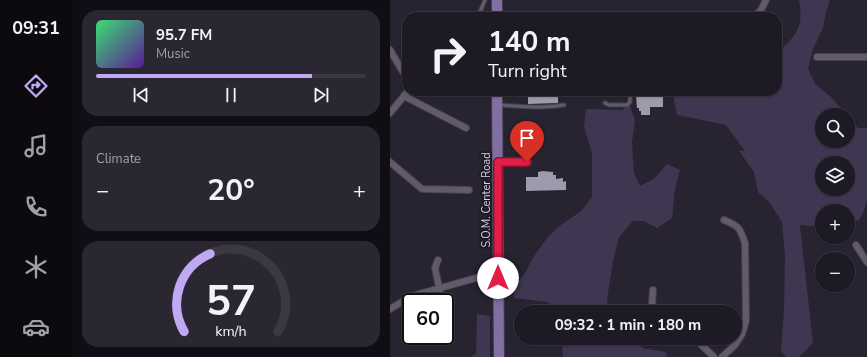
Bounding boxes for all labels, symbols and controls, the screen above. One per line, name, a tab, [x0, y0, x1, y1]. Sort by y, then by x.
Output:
text: 09:31	[12, 16, 60, 40]
text: 140 m	[488, 23, 571, 61]
text: 95.7 FM	[156, 25, 212, 45]
icon: right	[422, 28, 474, 80]
text: Music	[156, 45, 190, 63]
text: Turn right	[488, 59, 567, 83]
icon: directions	[22, 72, 50, 100]
icon: previous	[130, 84, 152, 106]
icon: pause	[220, 84, 242, 106]
icon: next	[310, 84, 332, 106]
map controls	[815, 108, 855, 292]
button: search	[815, 108, 855, 148]
pin	[510, 121, 544, 162]
icon: arrive	[516, 127, 538, 149]
icon: music	[22, 132, 50, 160]
text: Climate	[96, 150, 141, 168]
street label: S.O.M. Center Road	[479, 152, 494, 248]
button: layers	[815, 156, 855, 196]
text: 20°	[207, 170, 255, 211]
text: −	[96, 176, 109, 206]
text: +	[353, 176, 366, 206]
icon: phone	[22, 193, 50, 221]
button: +	[815, 204, 855, 244]
button: −	[815, 252, 855, 292]
icon: climate	[22, 253, 50, 281]
position arrow	[477, 257, 519, 299]
text: 57	[206, 273, 256, 330]
speed limit sign: 60	[402, 293, 454, 345]
icon: car	[22, 313, 50, 341]
text: 09:32 · 1 min · 180 m	[555, 315, 701, 335]
text: km/h	[215, 322, 247, 341]

